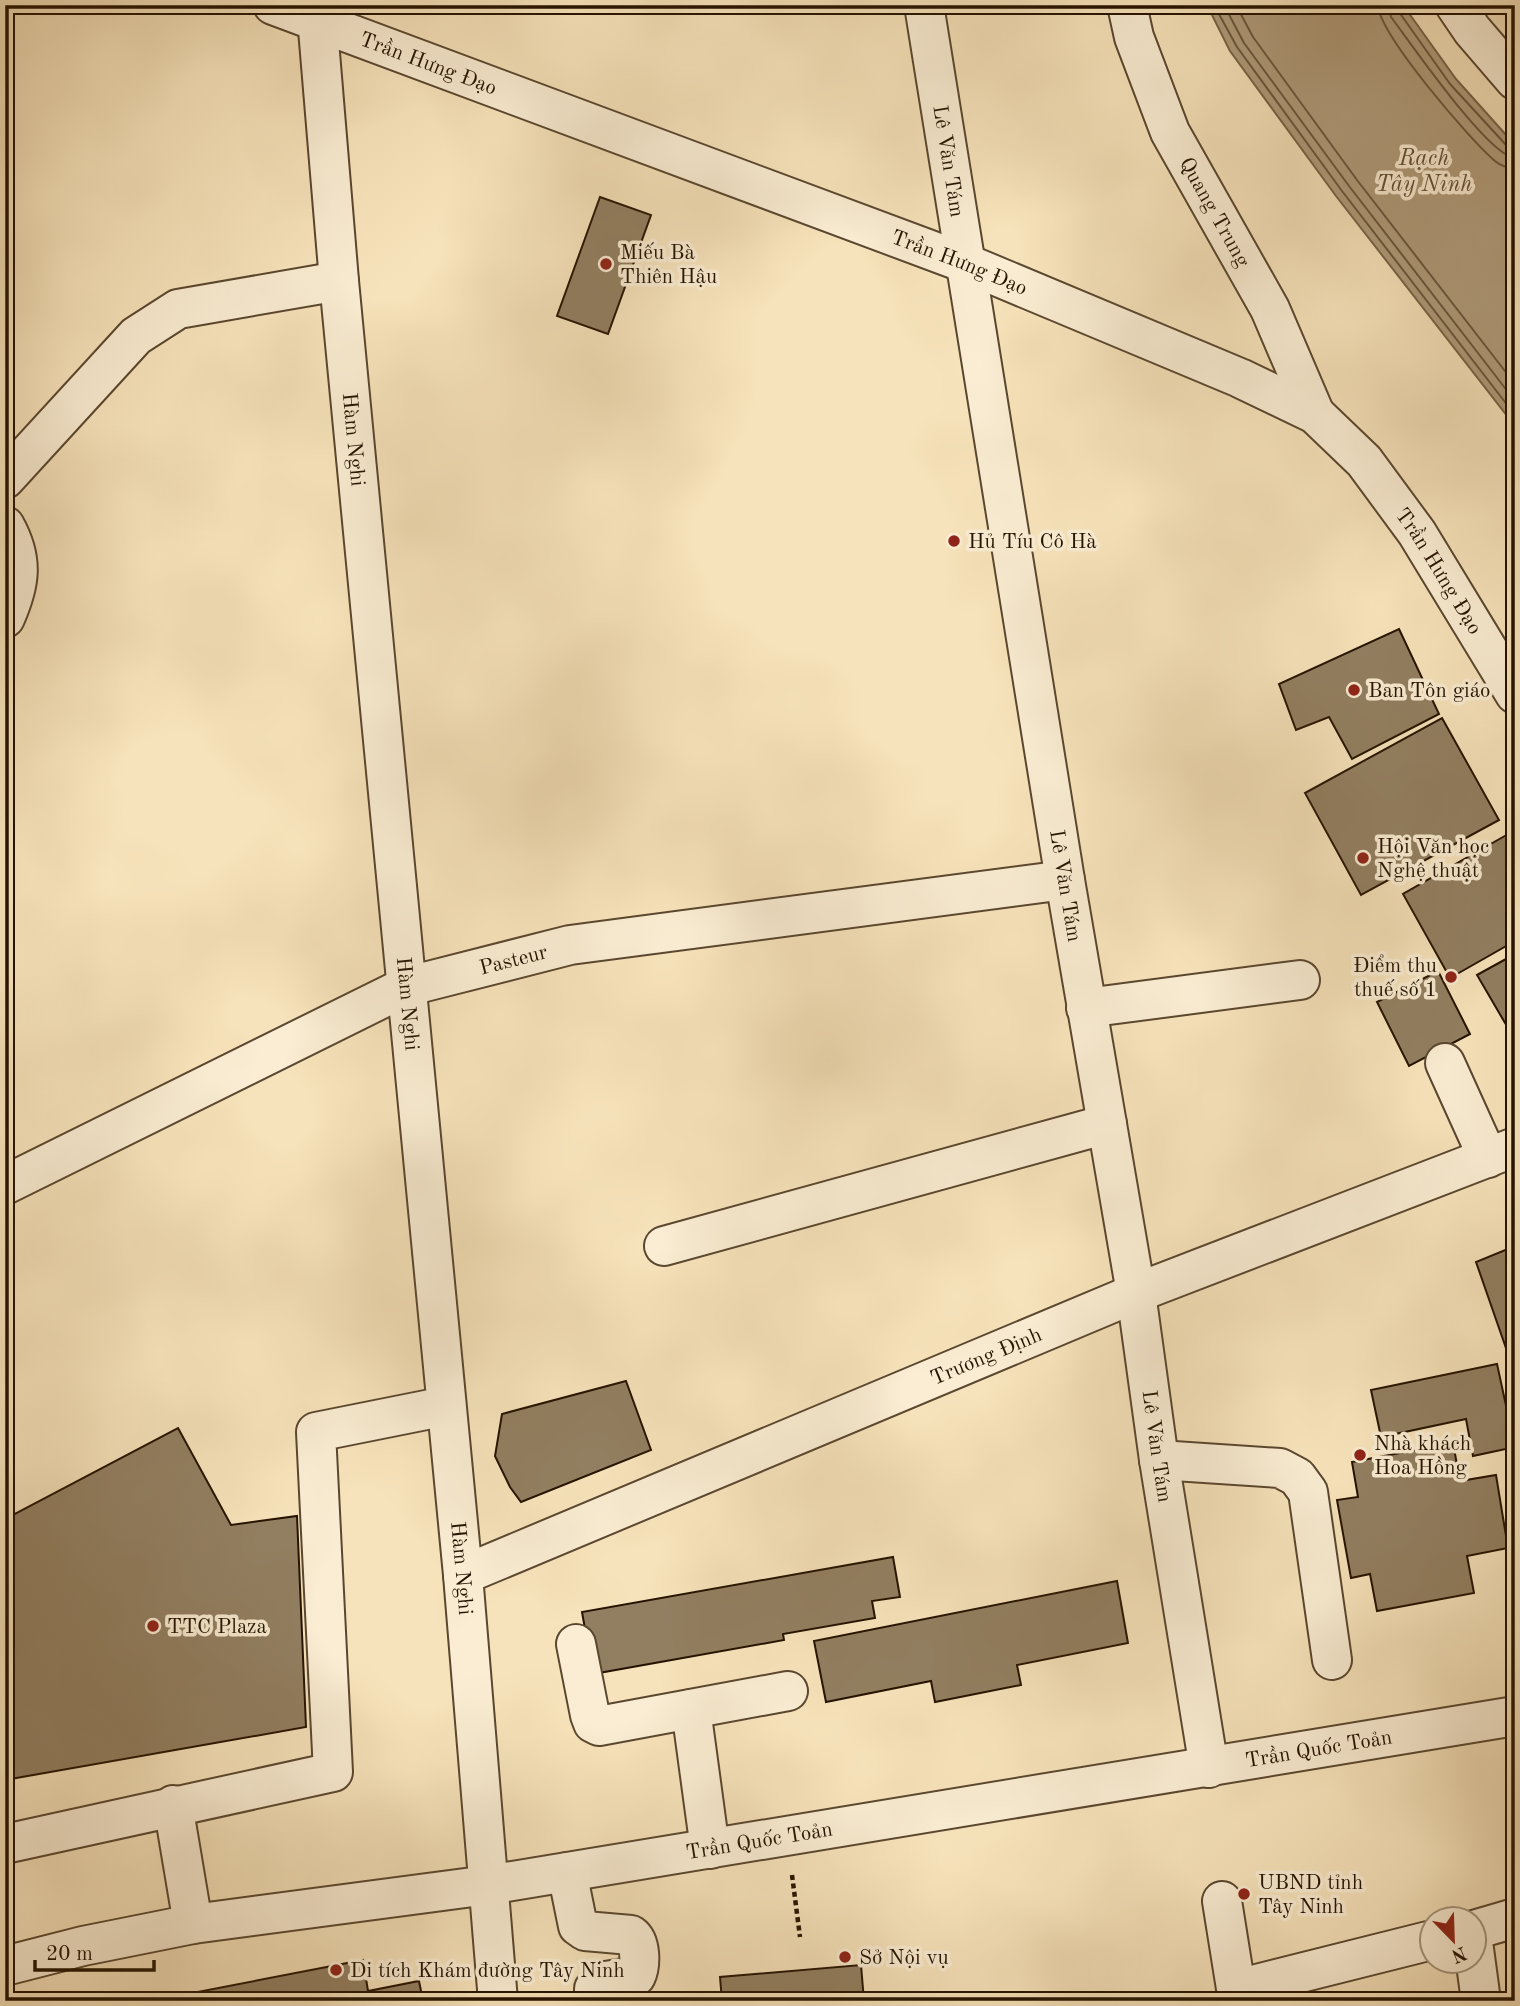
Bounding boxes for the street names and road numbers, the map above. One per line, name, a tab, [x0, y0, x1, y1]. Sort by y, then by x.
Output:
street label: Trần Hưng Đạo	[357, 29, 499, 99]
street label: Lê Văn Tám	[928, 104, 967, 219]
street label: Quang Trung	[1175, 154, 1253, 272]
street label: Trần Hưng Đạo	[888, 227, 1030, 300]
street label: Hàm Nghi	[338, 392, 368, 487]
street label: Trần Hưng Đạo	[1391, 505, 1485, 638]
street label: Lê Văn Tám	[1045, 828, 1084, 943]
street label: Pasteur	[477, 942, 550, 980]
street label: Hàm Nghi	[392, 956, 422, 1052]
street label: Trương Định	[928, 1325, 1045, 1390]
street label: Lê Văn Tám	[1137, 1389, 1175, 1504]
street label: Hàm Nghi	[446, 1520, 475, 1616]
street label: Trần Quốc Toản	[1244, 1727, 1394, 1772]
street label: Trần Quốc Toản	[684, 1819, 834, 1864]

